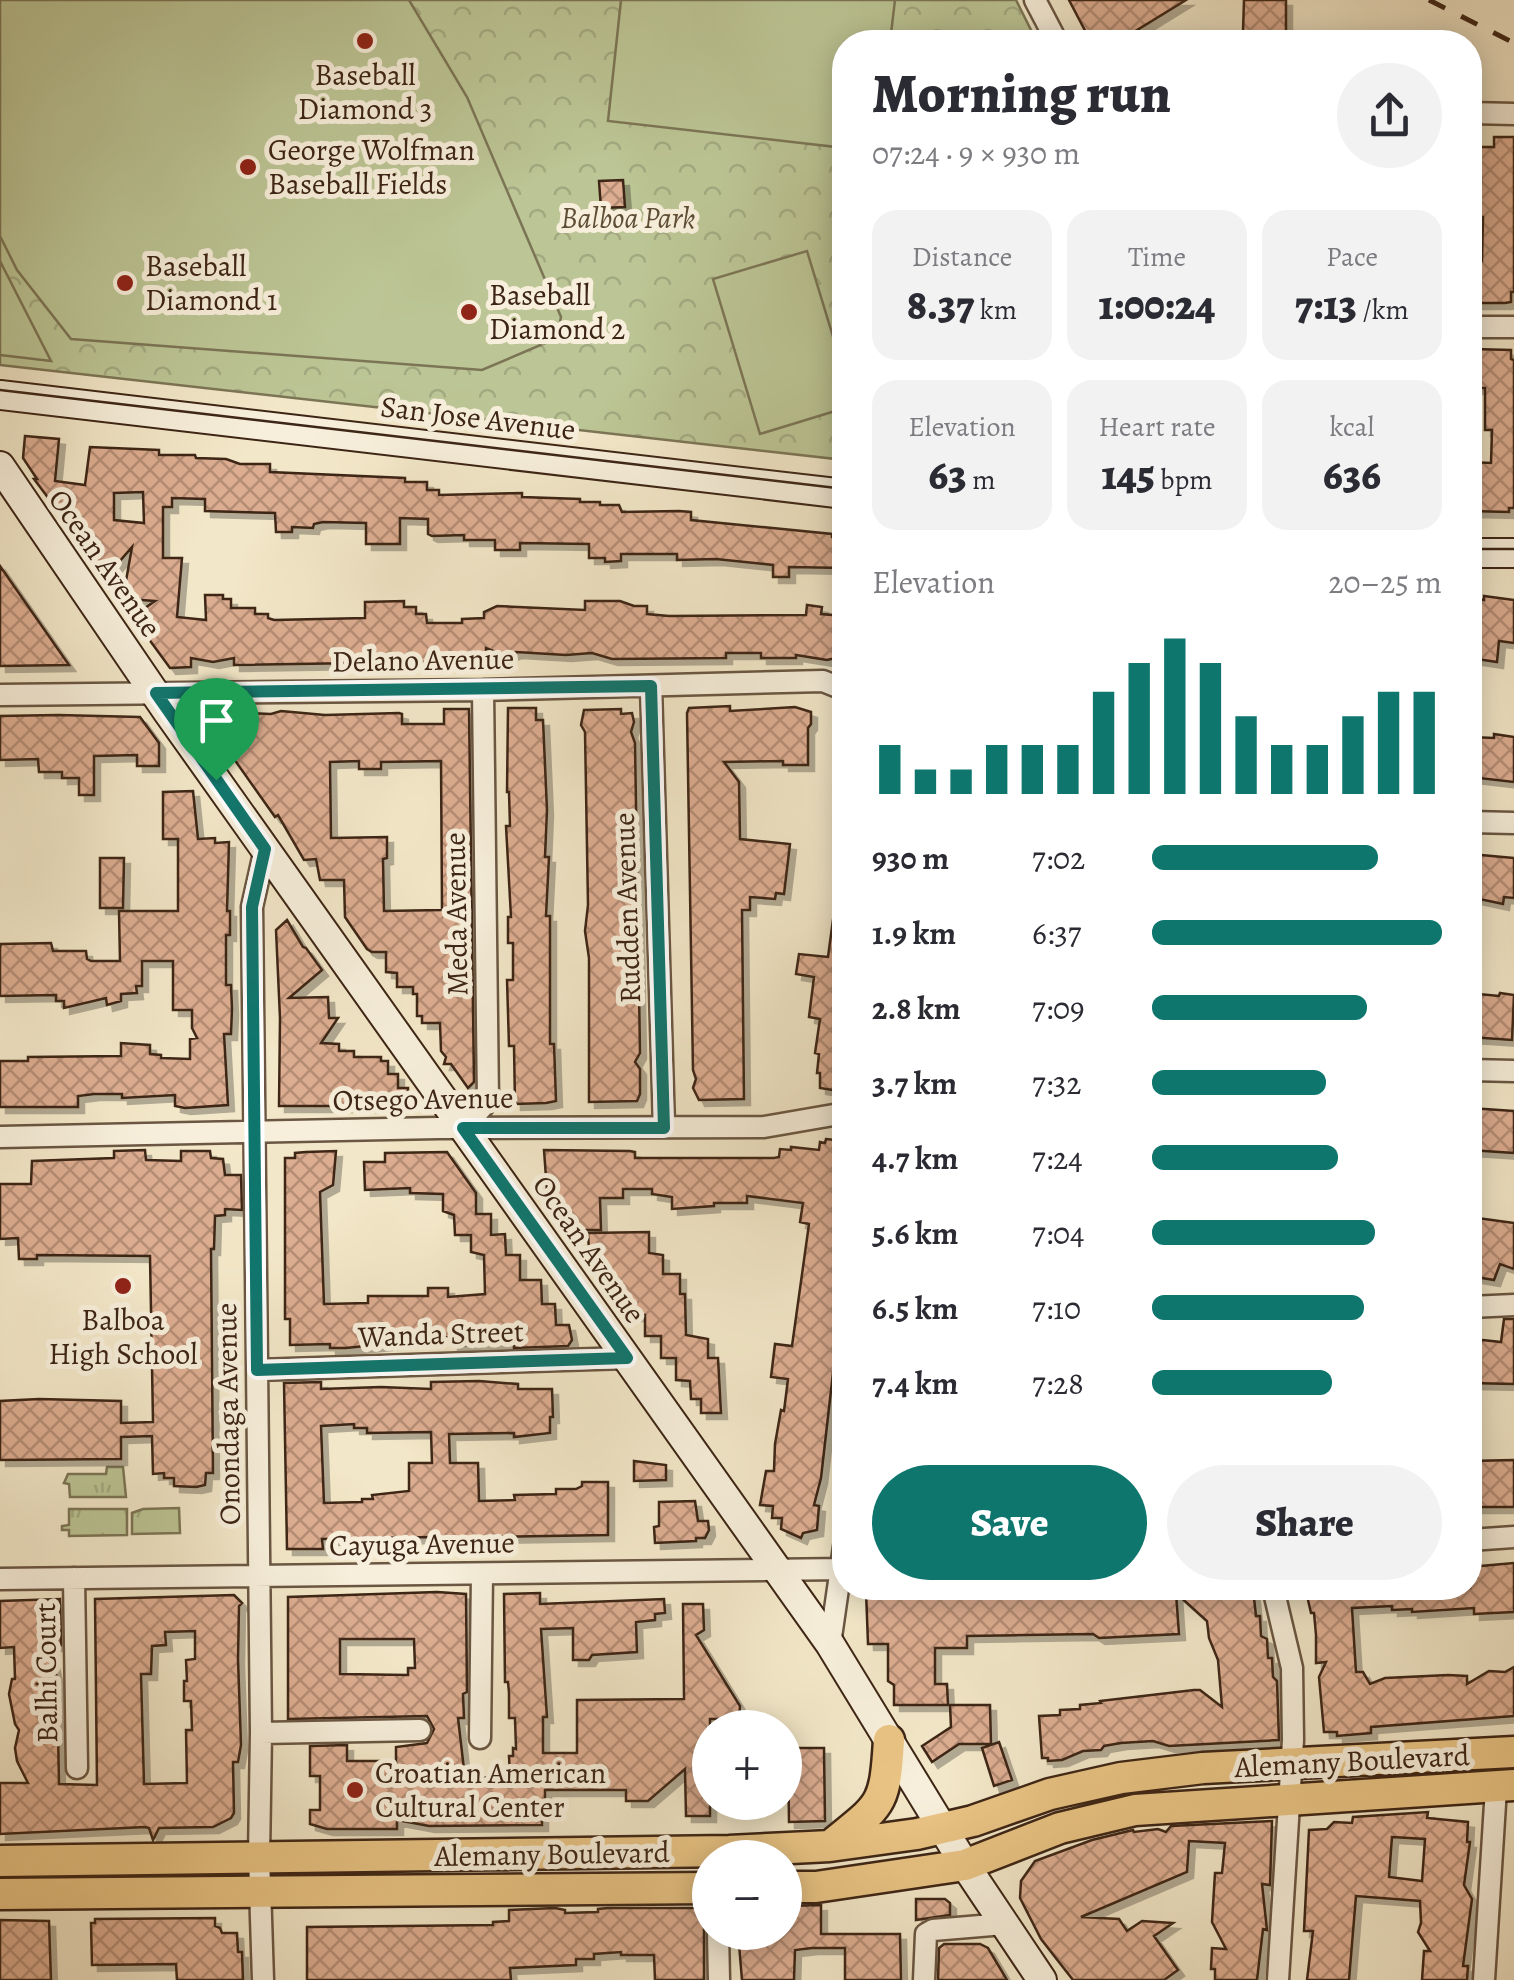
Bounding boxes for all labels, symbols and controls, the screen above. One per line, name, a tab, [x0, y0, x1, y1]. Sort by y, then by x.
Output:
marker: Baseball Diamond 3	[354, 30, 376, 52]
place label: Baseball Diamond 3	[298, 55, 432, 129]
text: Morning run	[872, 56, 1171, 131]
button: share	[1337, 63, 1442, 168]
place label: George Wolfman Baseball Fields	[268, 130, 475, 204]
text: 07:24 · 9 × 930 m	[872, 131, 1080, 175]
marker: George Wolfman Baseball Fields	[237, 156, 259, 178]
park label: Balboa Park	[561, 198, 695, 238]
text: Distance	[912, 238, 1012, 276]
text: Time	[1128, 238, 1186, 276]
text: Pace	[1326, 238, 1378, 276]
place label: Baseball Diamond 1	[145, 246, 277, 320]
marker: Baseball Diamond 1	[114, 272, 136, 294]
place label: Baseball Diamond 2	[489, 275, 625, 349]
text: 8.37	[907, 276, 974, 333]
text: 1:00:24	[1099, 276, 1215, 333]
text: 7:13	[1295, 276, 1357, 333]
text: km	[974, 291, 1017, 329]
text: /km	[1357, 291, 1409, 329]
marker: Baseball Diamond 2	[458, 301, 480, 323]
street label: San Jose Avenue	[378, 386, 578, 450]
text: Elevation	[908, 408, 1016, 446]
text: Heart rate	[1099, 408, 1215, 446]
text: kcal	[1330, 408, 1374, 446]
text: 63	[929, 446, 967, 503]
text: 145	[1101, 446, 1155, 503]
text: 636	[1323, 446, 1381, 503]
text: m	[967, 461, 995, 499]
text: bpm	[1155, 461, 1213, 499]
street label: Ocean Avenue	[39, 481, 171, 645]
text: Elevation	[872, 560, 995, 604]
text: 20–25 m	[1328, 560, 1442, 604]
street label: Delano Avenue	[331, 638, 515, 682]
pin	[174, 678, 259, 781]
icon: arrive	[189, 693, 244, 748]
street label: Rudden Avenue	[604, 812, 650, 1004]
street label: Meda Avenue	[435, 832, 477, 996]
text: 930 m	[872, 836, 949, 880]
text: 7:02	[1032, 836, 1085, 880]
text: 1.9 km	[872, 911, 956, 955]
text: 6:37	[1032, 911, 1081, 955]
text: 2.8 km	[872, 986, 961, 1030]
text: 7:09	[1032, 986, 1085, 1030]
text: 3.7 km	[872, 1061, 957, 1105]
text: 7:32	[1032, 1061, 1082, 1105]
street label: Otsego Avenue	[332, 1077, 514, 1121]
text: 4.7 km	[872, 1136, 958, 1180]
text: 7:24	[1032, 1136, 1083, 1180]
street label: Ocean Avenue	[523, 1167, 655, 1331]
text: 5.6 km	[872, 1211, 958, 1255]
text: 7:04	[1032, 1211, 1085, 1255]
marker: Balboa High School	[112, 1275, 134, 1297]
text: 6.5 km	[872, 1286, 958, 1330]
text: 7:10	[1032, 1286, 1081, 1330]
place label: Balboa High School	[48, 1300, 198, 1374]
street label: Onondaga Avenue	[206, 1302, 250, 1526]
street label: Wanda Street	[356, 1311, 525, 1357]
text: 7.4 km	[872, 1361, 958, 1405]
text: 7:28	[1032, 1361, 1084, 1405]
button: Save	[872, 1465, 1147, 1580]
button: Share	[1167, 1465, 1442, 1580]
street label: Cayuga Avenue	[329, 1522, 515, 1566]
street label: Balhi Court	[25, 1602, 67, 1744]
map controls	[692, 1710, 802, 1950]
button: +	[692, 1710, 802, 1820]
street label: Alemany Boulevard	[1232, 1735, 1472, 1787]
place label: Croatian American Cultural Center	[375, 1753, 606, 1827]
marker: Croatian American Cultural Center	[344, 1779, 366, 1801]
street label: Alemany Boulevard	[433, 1832, 671, 1876]
button: −	[692, 1840, 802, 1950]

